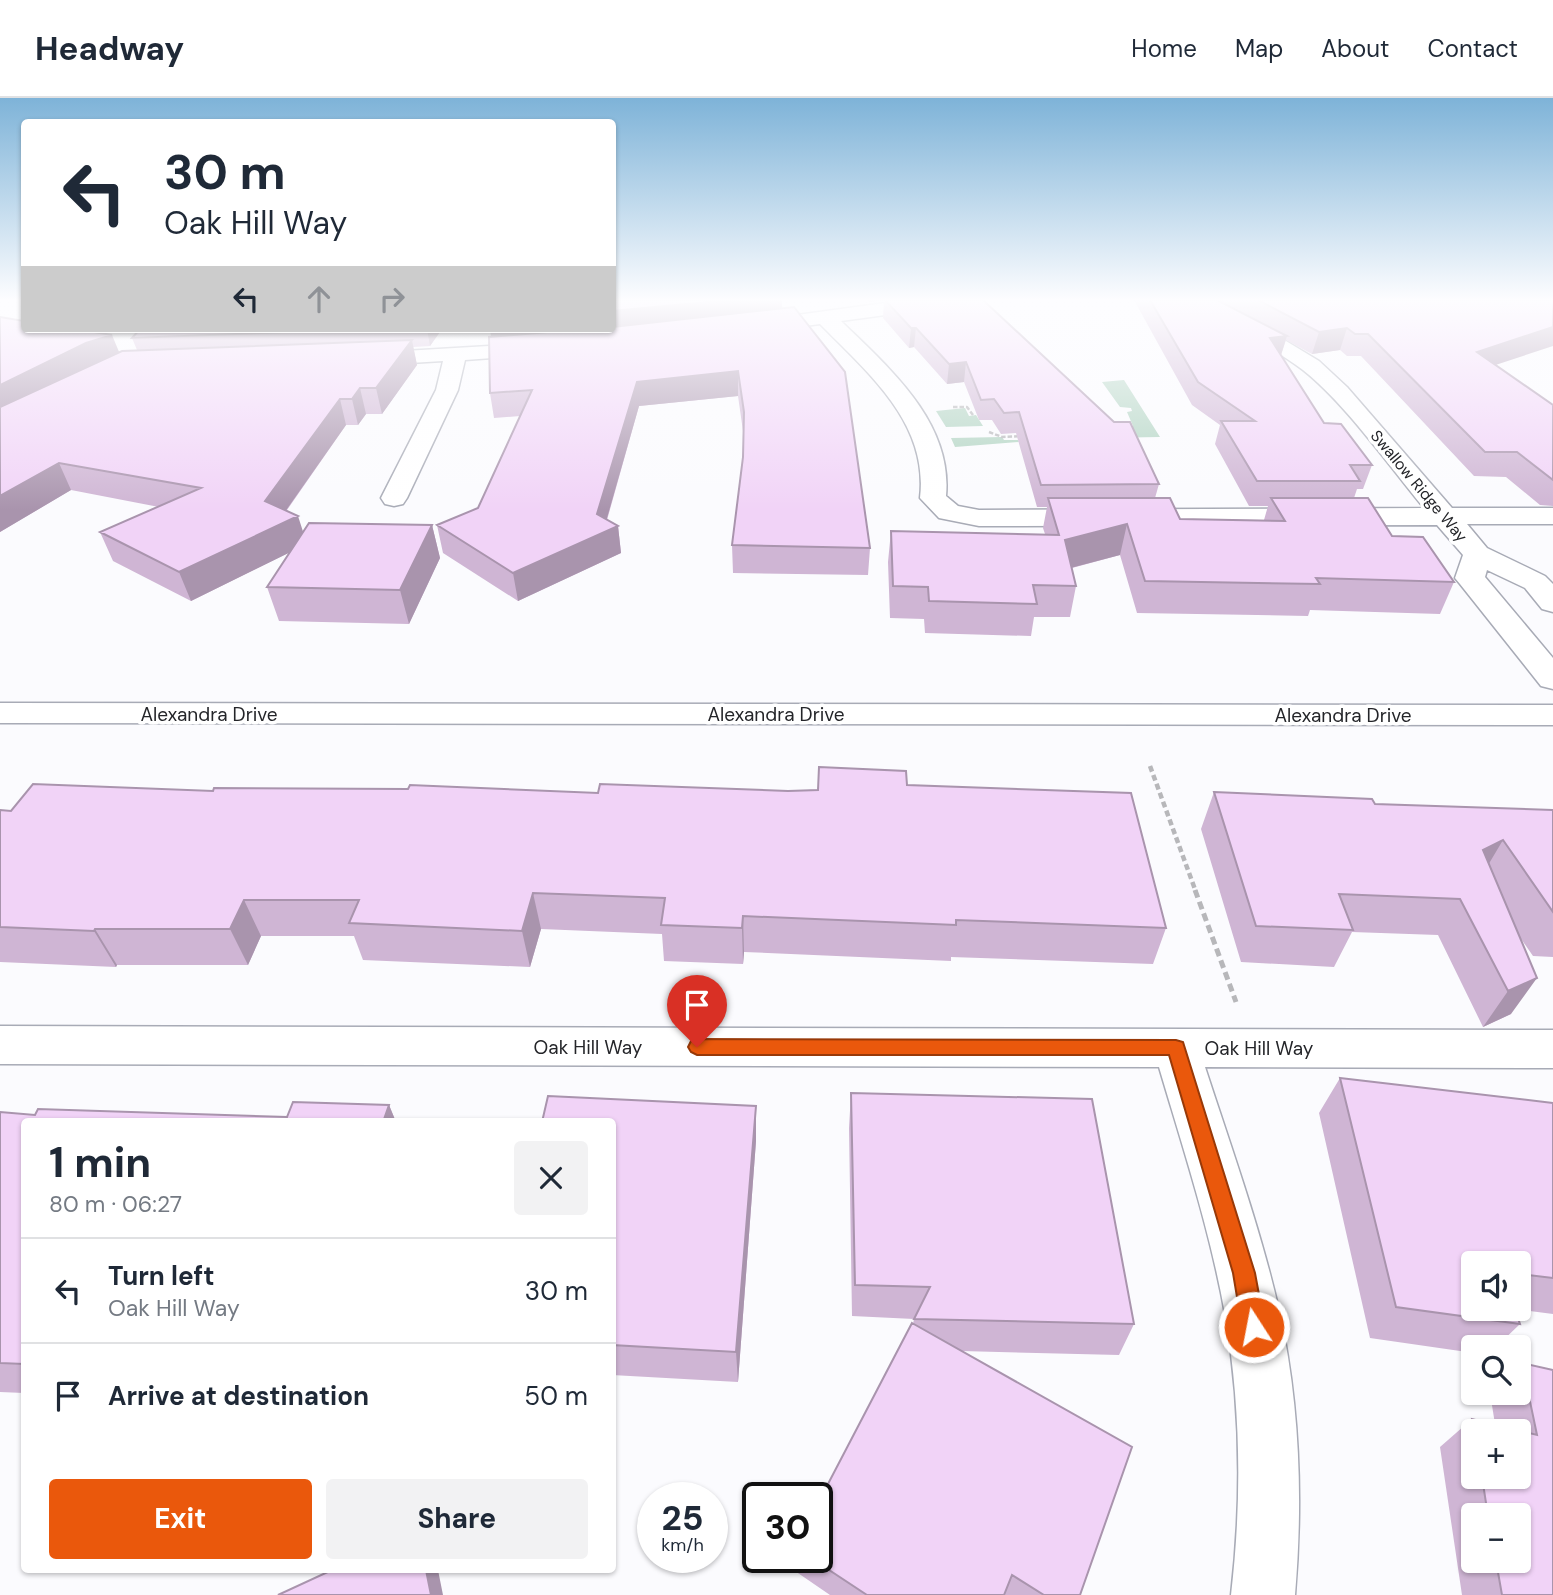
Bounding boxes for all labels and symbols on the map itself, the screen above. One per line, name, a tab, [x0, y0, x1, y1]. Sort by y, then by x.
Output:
street label: Swallow Ridge Way	[1366, 426, 1472, 546]
street label: Alexandra Drive	[140, 702, 278, 727]
street label: Alexandra Drive	[707, 702, 845, 727]
street label: Alexandra Drive	[1274, 703, 1412, 728]
pin	[667, 975, 727, 1047]
street label: Oak Hill Way	[534, 1035, 643, 1060]
street label: Oak Hill Way	[1205, 1036, 1314, 1061]
position arrow	[1217, 1290, 1291, 1364]
speed limit sign: 30	[742, 1482, 833, 1573]

